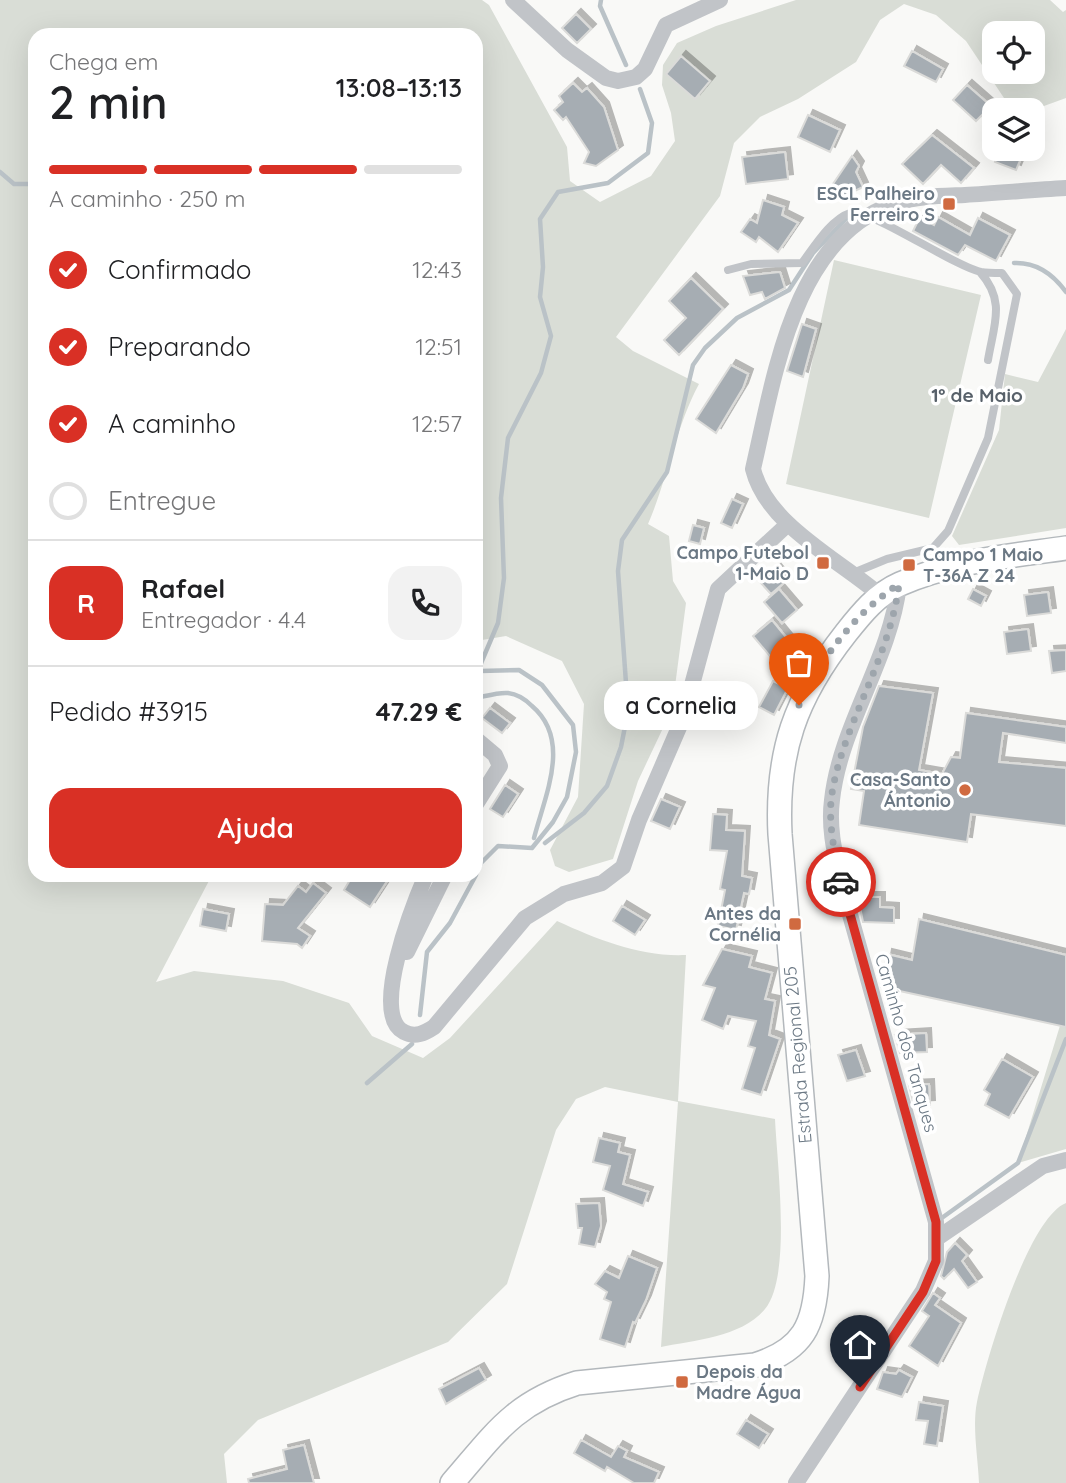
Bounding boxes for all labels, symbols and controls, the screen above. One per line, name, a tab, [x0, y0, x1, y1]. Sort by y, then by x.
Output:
map controls	[982, 21, 1045, 161]
button: locate	[982, 21, 1045, 84]
text: Chega em	[49, 47, 158, 76]
text: 13:08–13:13	[336, 71, 462, 104]
text: 2 min	[49, 73, 168, 131]
button: layers	[982, 98, 1045, 161]
place label: ESCL Palheiro Ferreiro S	[817, 182, 935, 226]
text: A caminho · 250 m	[49, 184, 245, 213]
marker: ESCL Palheiro Ferreiro S	[941, 196, 957, 212]
icon: check	[49, 251, 87, 289]
text: Confirmado	[108, 253, 252, 286]
text: 12:43	[412, 255, 462, 284]
icon: check	[49, 328, 87, 366]
text: Preparando	[108, 330, 251, 363]
text: 12:51	[415, 332, 462, 361]
district label: 1º de Maio	[931, 383, 1023, 407]
icon: check	[49, 405, 87, 443]
text: A caminho	[108, 407, 236, 440]
text: 12:57	[412, 409, 462, 438]
text: Entregue	[108, 484, 216, 517]
place label: Campo Futebol 1-Maio D	[677, 541, 809, 585]
place label: Campo 1 Maio T-36A Z 24	[923, 543, 1043, 587]
marker: Campo Futebol 1-Maio D	[815, 555, 831, 571]
marker: Campo 1 Maio T-36A Z 24	[901, 557, 917, 573]
button: phone	[388, 566, 462, 640]
text: Rafael	[141, 572, 225, 605]
text: R	[77, 587, 95, 620]
text: Entregador · 4.4	[141, 605, 306, 634]
pin	[769, 633, 829, 705]
icon: bag	[780, 644, 818, 682]
callout: a Cornelia	[603, 680, 757, 730]
text: a Cornelia	[625, 691, 737, 720]
text: Pedido #3915	[49, 695, 208, 728]
text: 47.29 €	[375, 695, 462, 728]
place label: Casa-Santo Ántonio	[850, 768, 951, 812]
marker: Casa-Santo Ántonio	[957, 782, 973, 798]
button: Ajuda	[49, 788, 462, 868]
courier	[806, 847, 876, 917]
icon: car	[822, 863, 860, 901]
place label: Antes da Cornélia	[705, 902, 781, 946]
marker: Antes da Cornélia	[787, 916, 803, 932]
street label: Caminho dos Tanques	[870, 951, 943, 1135]
street label: Estrada Regional 205	[778, 965, 817, 1145]
pin	[830, 1315, 890, 1387]
icon: home	[841, 1326, 879, 1364]
place label: Depois da Madre Água	[696, 1360, 801, 1404]
marker: Depois da Madre Água	[674, 1374, 690, 1390]

